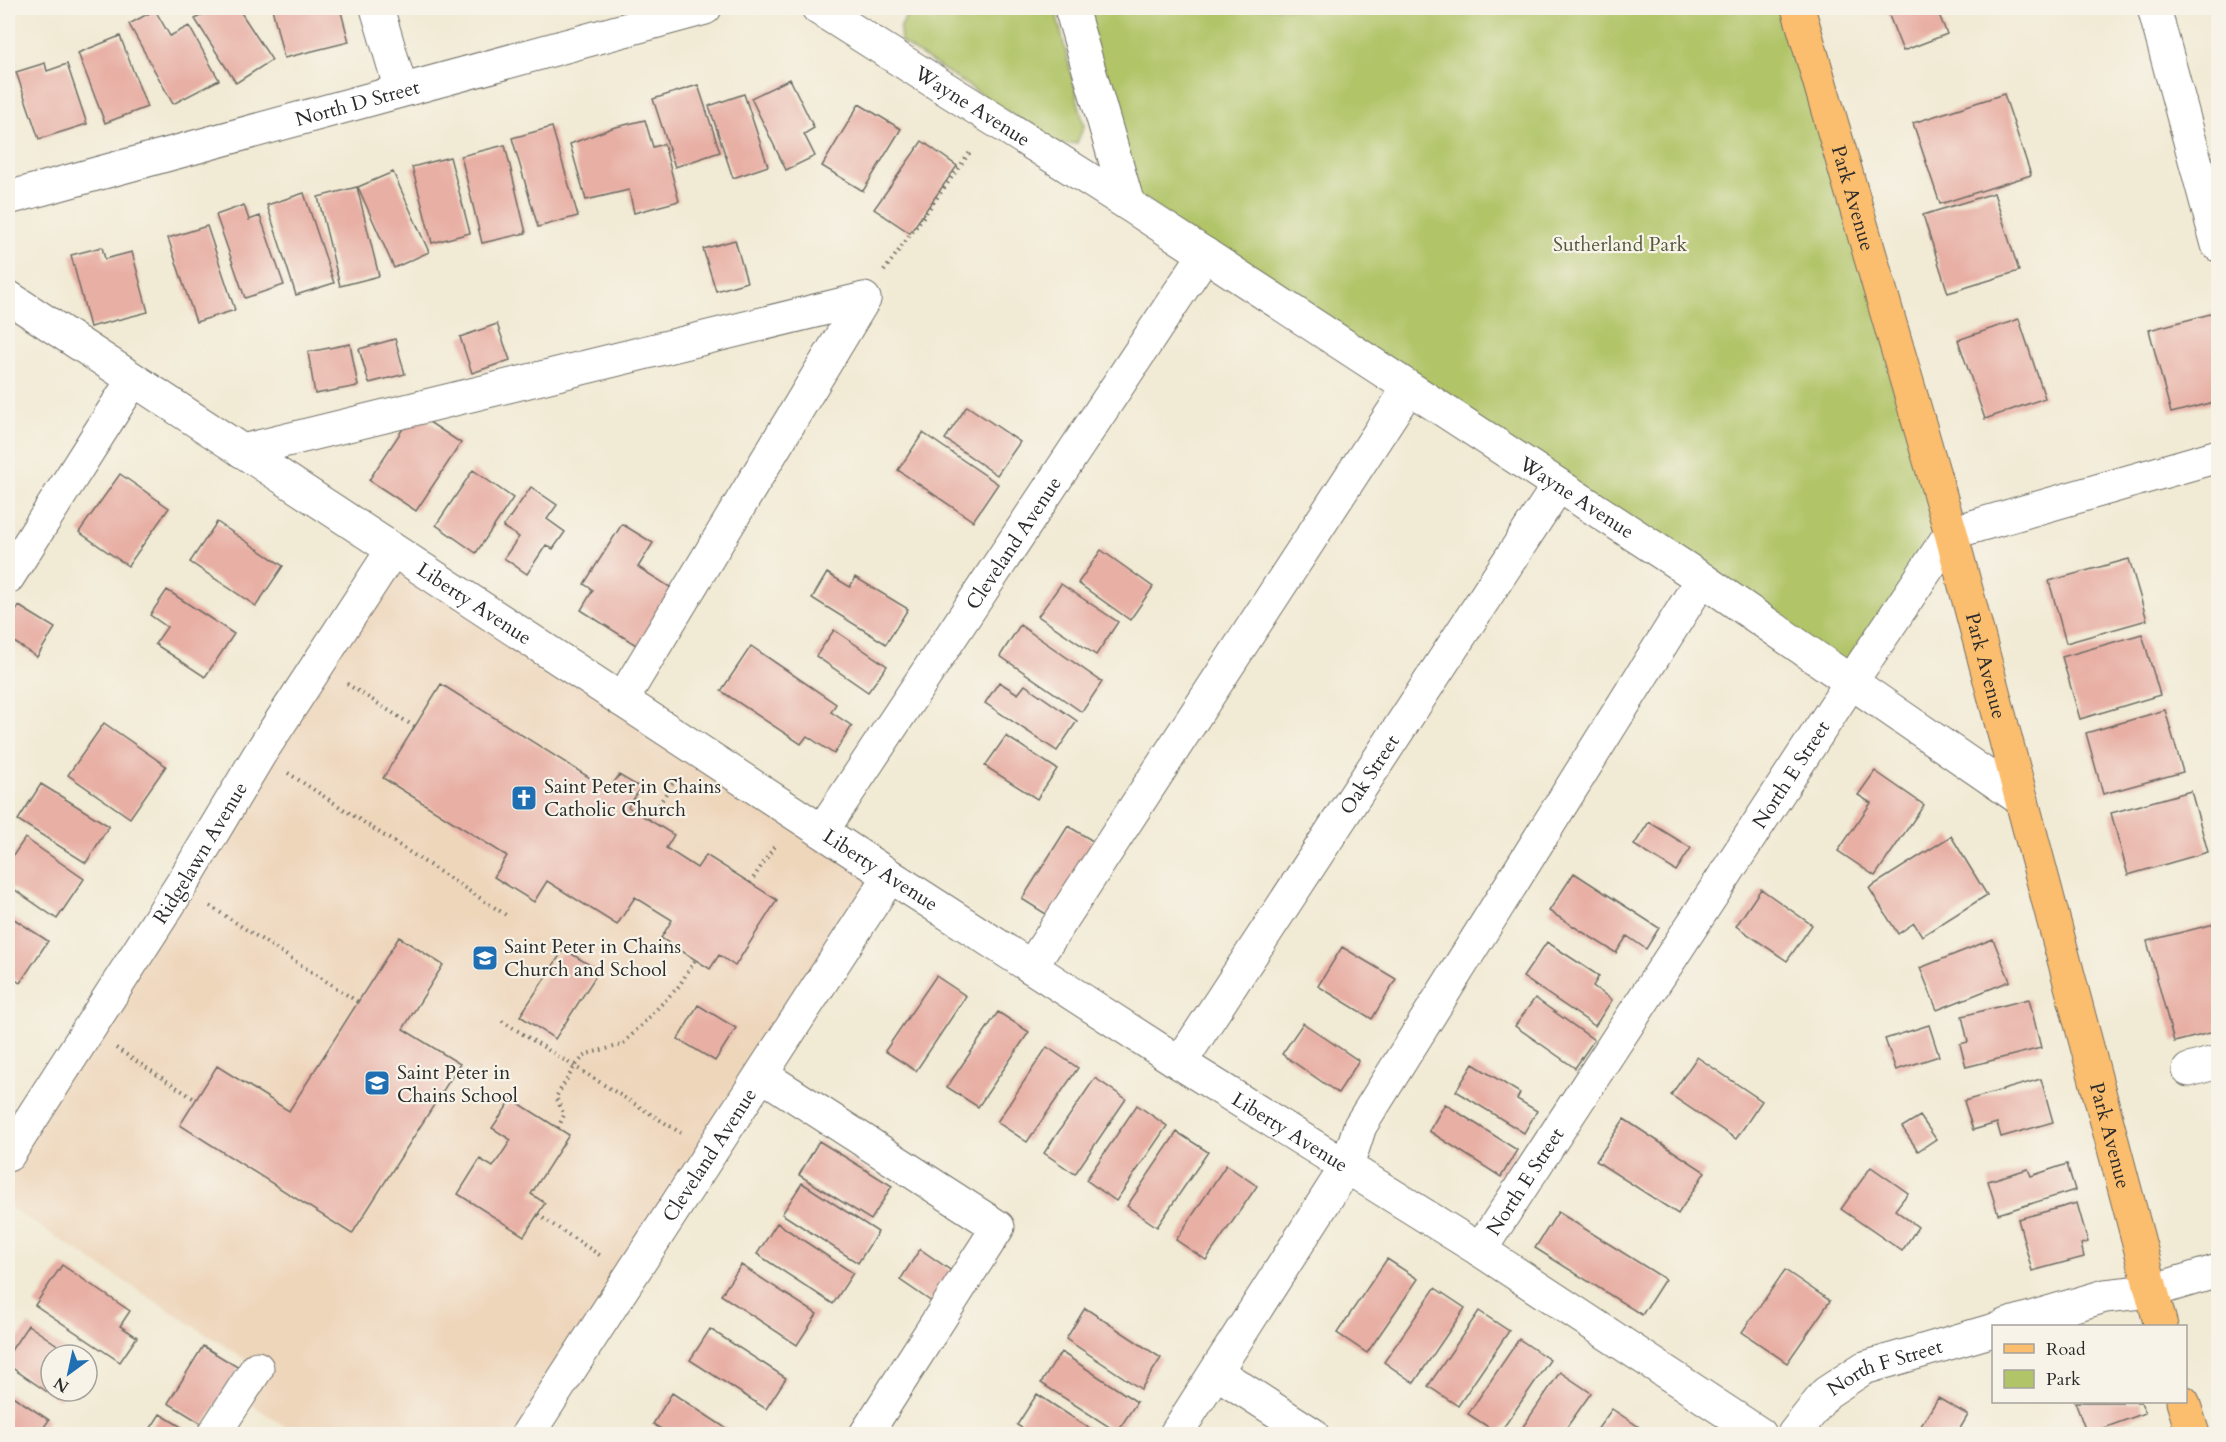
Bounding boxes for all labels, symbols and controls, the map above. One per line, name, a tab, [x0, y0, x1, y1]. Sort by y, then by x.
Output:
street label: Wayne Avenue	[909, 59, 1036, 152]
street label: North D Street	[292, 73, 423, 133]
street label: Park Avenue	[1825, 142, 1882, 254]
park label: Sutherland Park	[1553, 231, 1687, 258]
street label: Wayne Avenue	[1513, 449, 1640, 545]
street label: Cleveland Avenue	[959, 471, 1067, 615]
street label: Liberty Avenue	[412, 556, 537, 651]
street label: Park Avenue	[1959, 610, 2013, 722]
street label: North E Street	[1745, 715, 1836, 834]
street label: Oak Street	[1333, 729, 1405, 820]
place label: Saint Peter in Chains Catholic Church	[544, 773, 721, 823]
street label: Ridgelawn Avenue	[146, 777, 253, 929]
church icon: Saint Peter in Chains Catholic Church	[509, 783, 539, 813]
street label: Liberty Avenue	[818, 822, 944, 917]
place label: Saint Peter in Chains Church and School	[504, 933, 681, 983]
school or university icon: Saint Peter in Chains Church and School	[470, 943, 500, 973]
place label: Saint Peter in Chains School	[397, 1059, 518, 1109]
school or university icon: Saint Peter in Chains School	[362, 1068, 392, 1098]
street label: Park Avenue	[2084, 1079, 2137, 1191]
street label: Cleveland Avenue	[656, 1082, 763, 1227]
street label: Liberty Avenue	[1227, 1085, 1353, 1178]
street label: North E Street	[1480, 1122, 1570, 1241]
legend	[1992, 1325, 2187, 1403]
street label: North F Street	[1822, 1332, 1946, 1402]
text: Road	[2046, 1337, 2086, 1362]
north arrow	[39, 1343, 99, 1403]
text: Park	[2046, 1367, 2081, 1392]
text: N	[49, 1372, 73, 1398]

